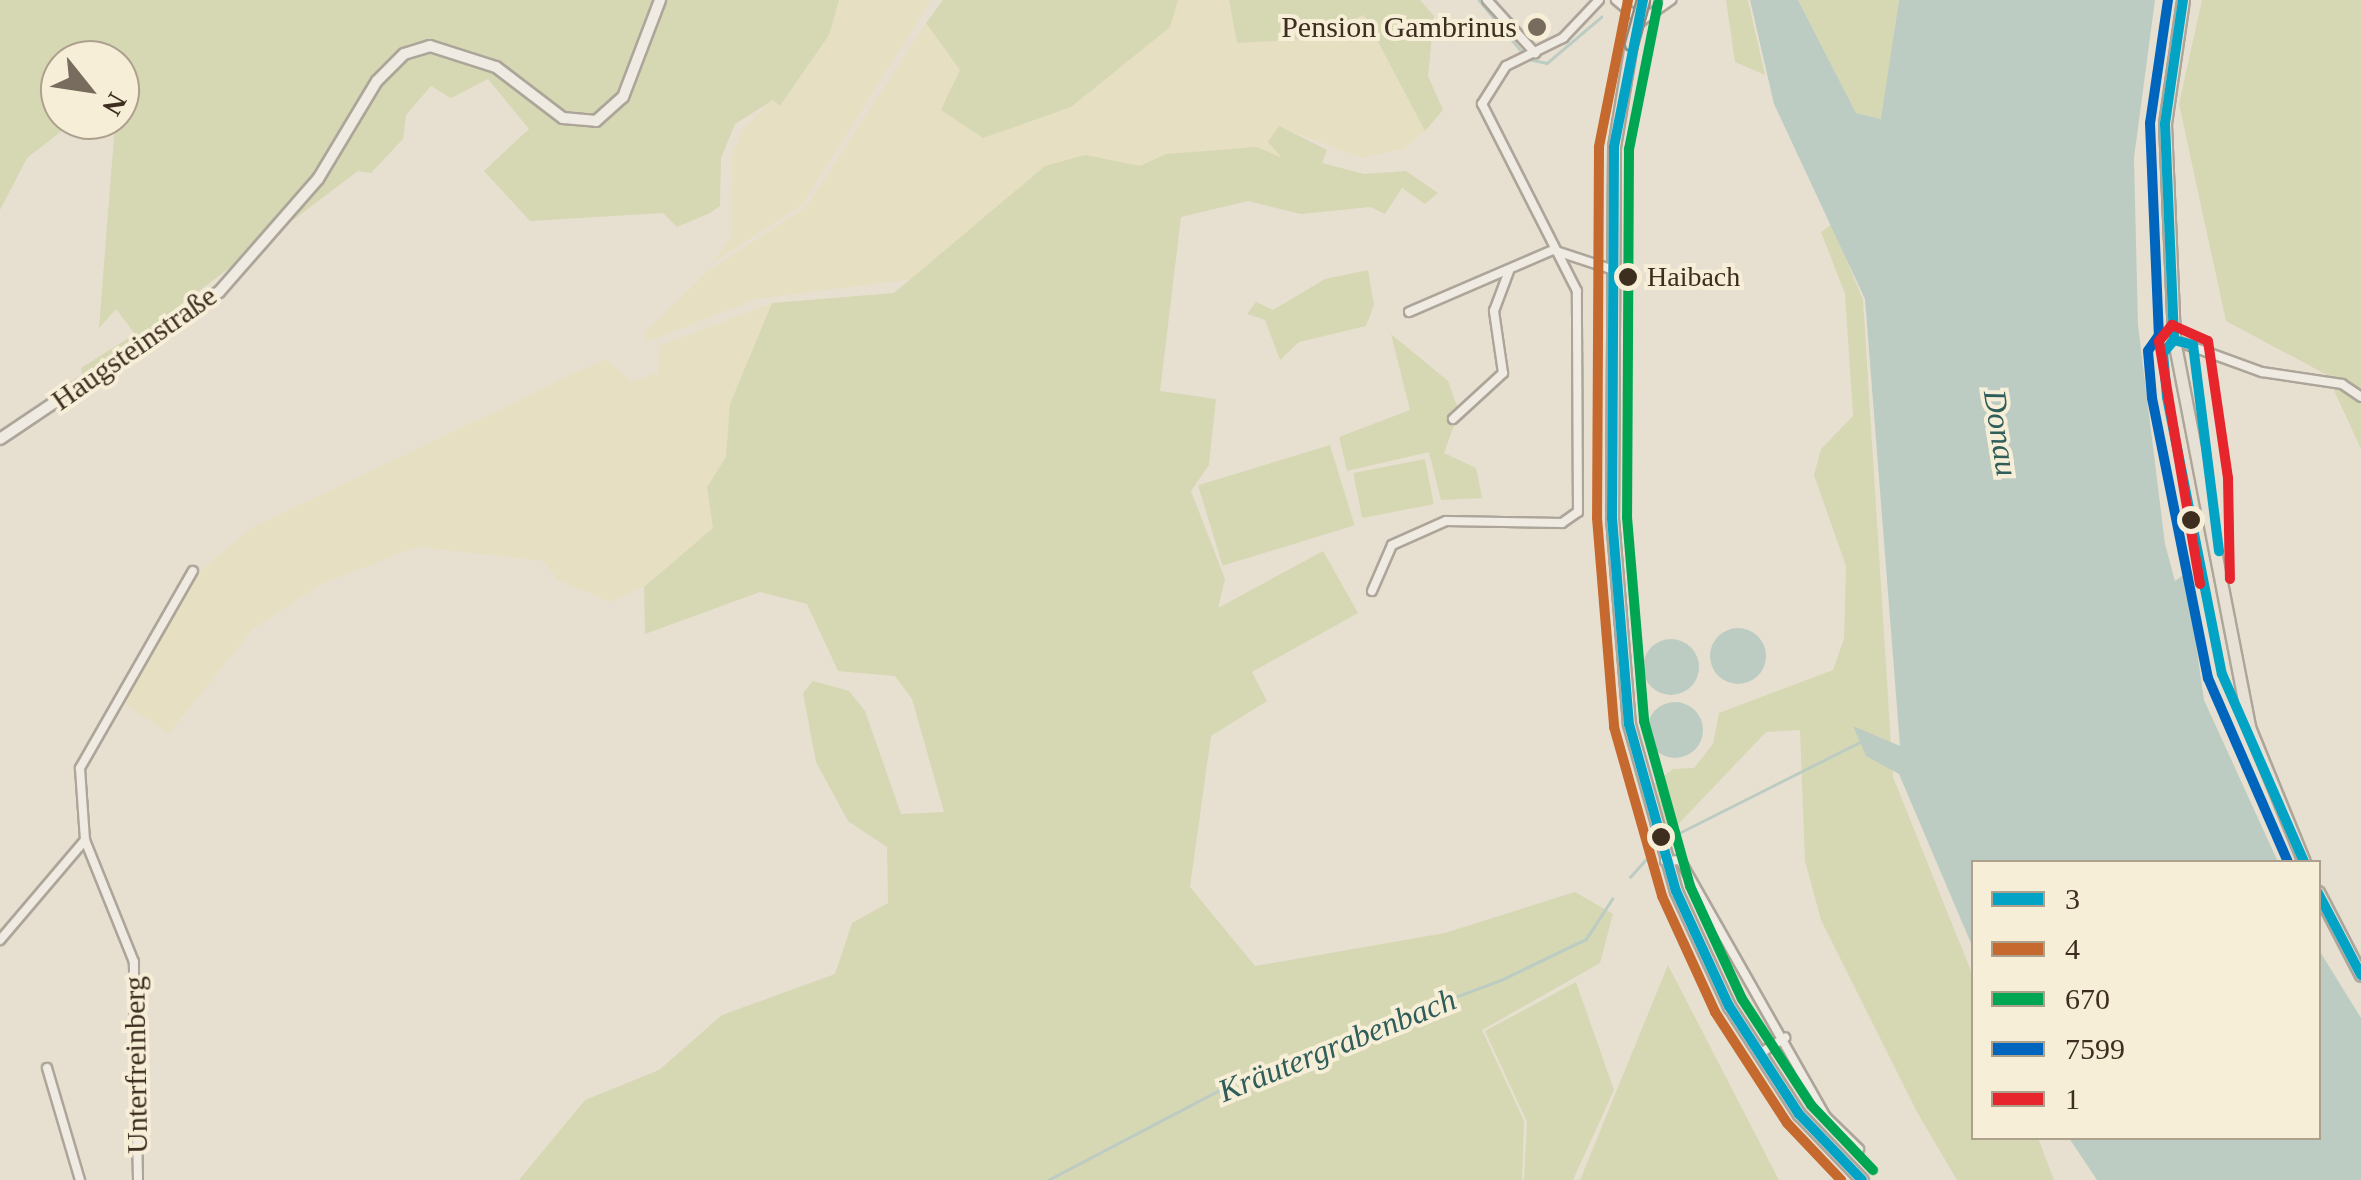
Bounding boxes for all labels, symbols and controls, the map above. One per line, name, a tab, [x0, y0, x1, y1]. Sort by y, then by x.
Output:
place label: Pension Gambrinus	[1281, 9, 1517, 45]
marker: Pension Gambrinus	[1526, 16, 1548, 38]
north arrow	[40, 40, 140, 140]
text: N	[96, 88, 133, 121]
place label: Haibach	[1647, 260, 1740, 294]
marker: Haibach	[1618, 267, 1638, 287]
street label: Haugsteinstraße	[45, 278, 223, 418]
water label: Donau	[1975, 387, 2027, 479]
unlabelled marker	[2181, 510, 2201, 530]
unlabelled marker	[1651, 827, 1671, 847]
legend	[1971, 860, 2321, 1140]
text: 3	[2065, 882, 2080, 915]
text: 4	[2065, 932, 2080, 965]
street label: Unterfreinberg	[116, 976, 156, 1154]
water label: Kräutergrabenbach	[1213, 980, 1461, 1110]
text: 670	[2065, 982, 2110, 1015]
text: 7599	[2065, 1032, 2125, 1065]
text: 1	[2065, 1082, 2080, 1115]

